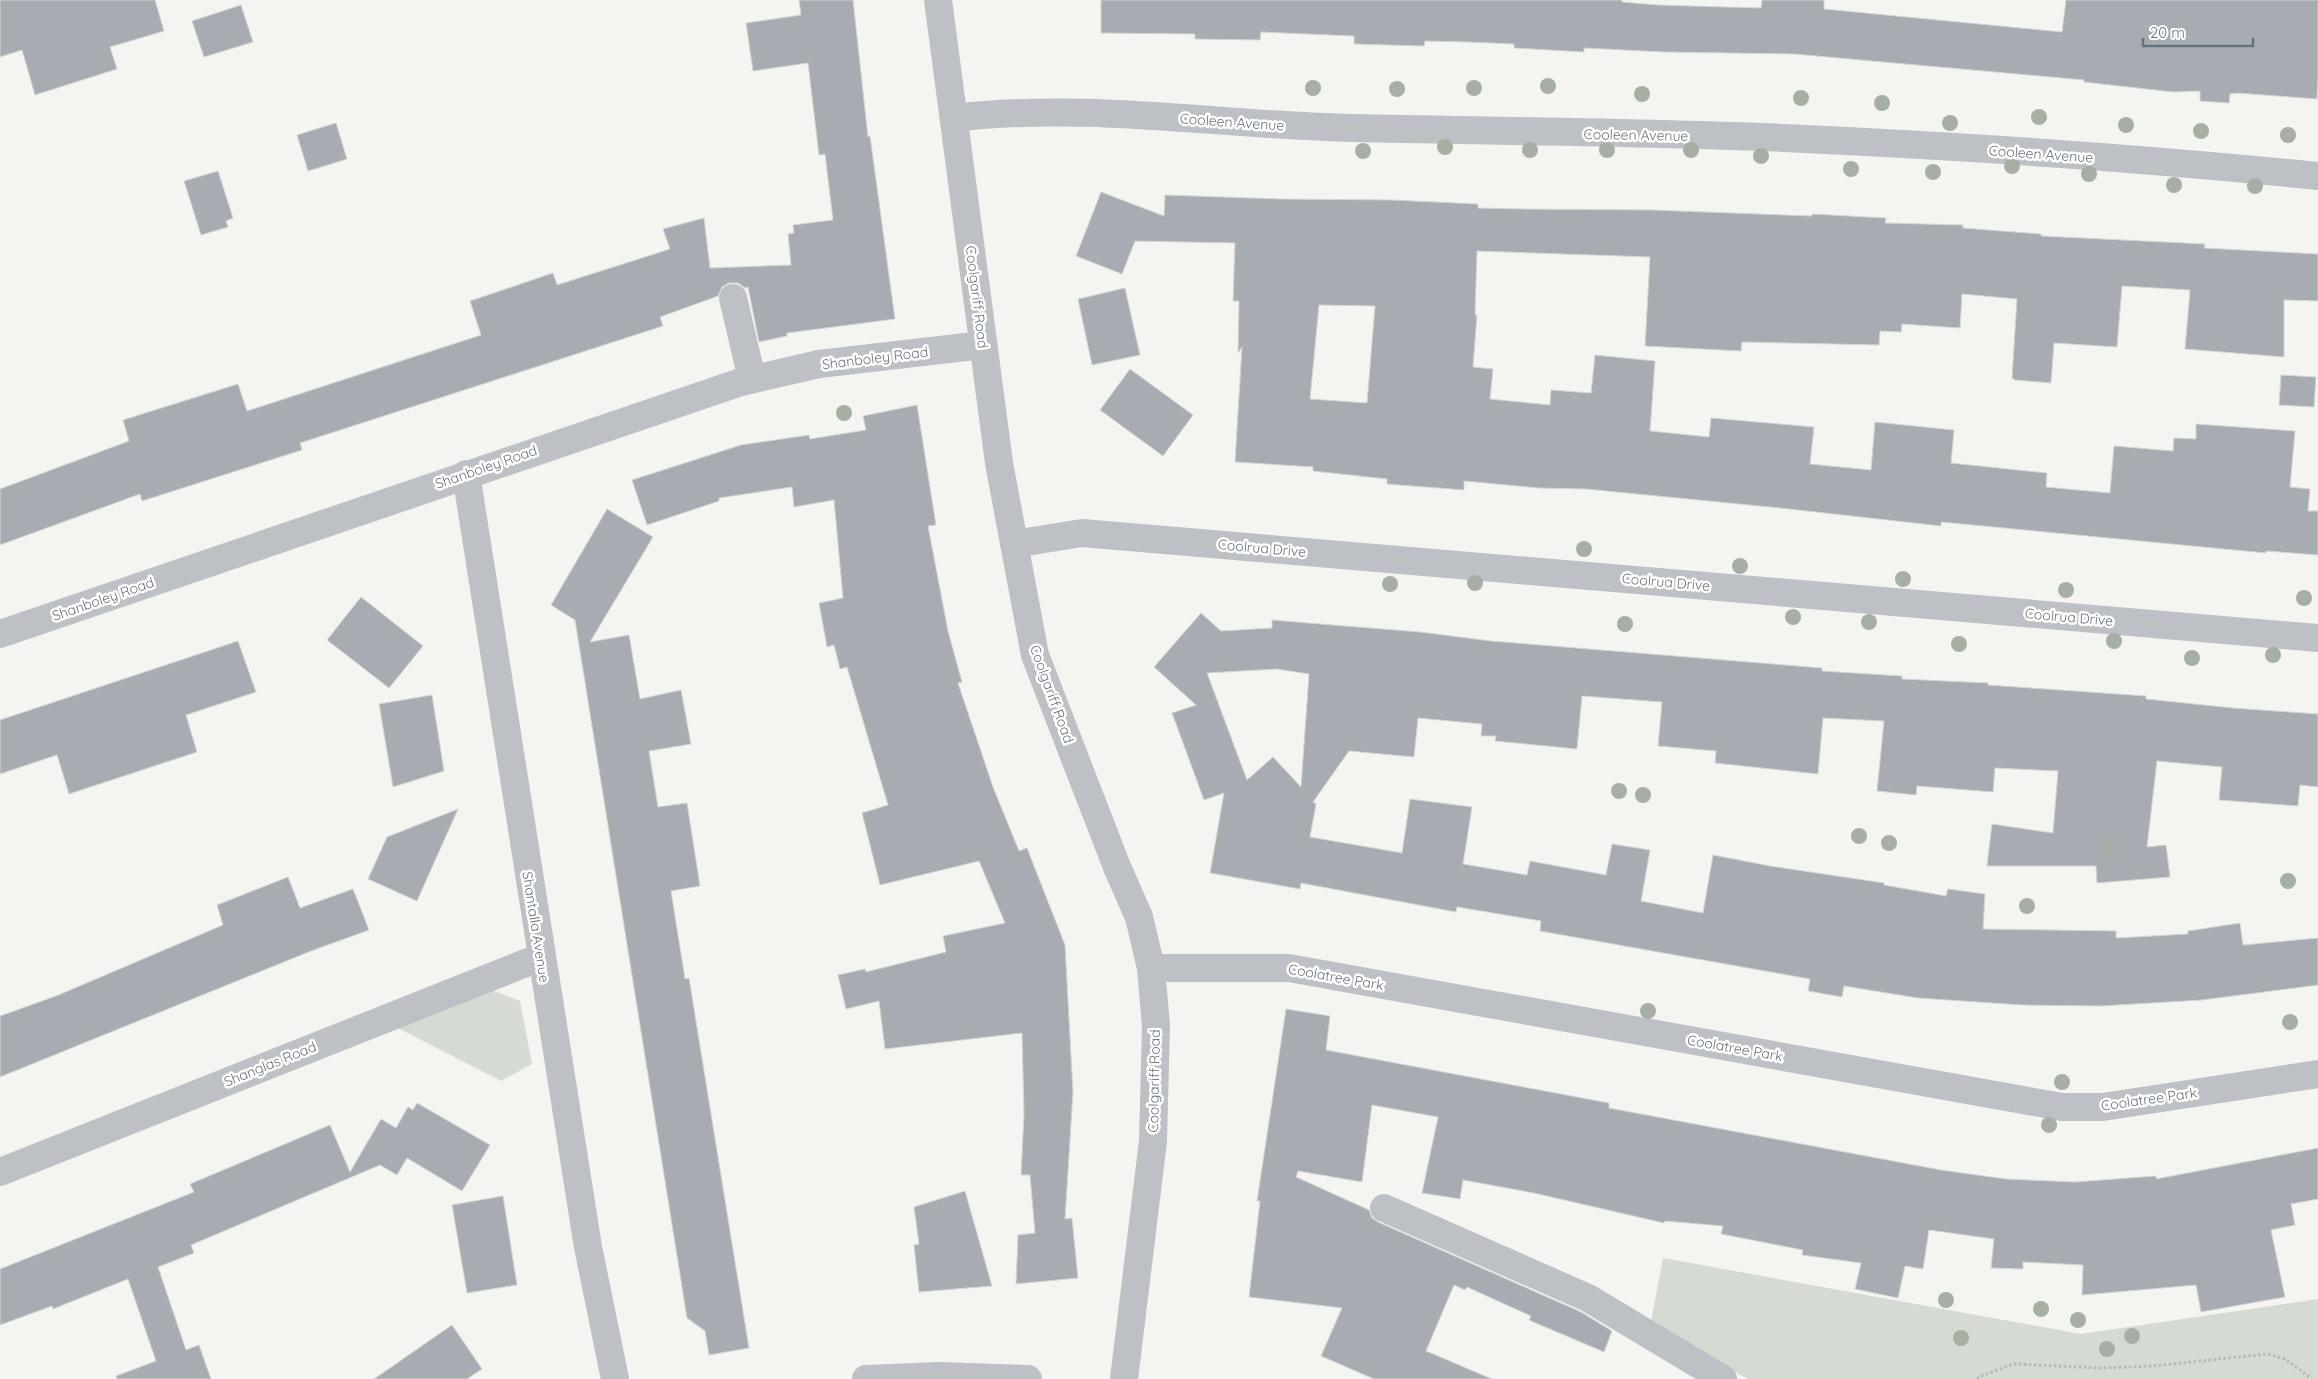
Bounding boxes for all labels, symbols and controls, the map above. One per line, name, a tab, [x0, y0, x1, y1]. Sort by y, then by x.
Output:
scale bar	[2143, 15, 2253, 47]
text: 20 m	[2150, 23, 2185, 42]
street label: Cooleen Avenue	[1179, 109, 1285, 135]
street label: Cooleen Avenue	[1583, 125, 1689, 145]
street label: Cooleen Avenue	[1988, 141, 2094, 167]
street label: Coolgariff Road	[962, 245, 992, 349]
street label: Shanboley Road	[821, 343, 929, 373]
street label: Shanboley Road	[433, 441, 539, 493]
street label: Coolrua Drive	[1217, 535, 1307, 561]
street label: Coolrua Drive	[1621, 569, 1711, 595]
street label: Shanboley Road	[50, 573, 156, 625]
street label: Coolrua Drive	[2024, 604, 2114, 630]
street label: Coolgariff Road	[1026, 642, 1078, 746]
street label: Shantalla Avenue	[518, 870, 554, 984]
street label: Coolatree Park	[1287, 960, 1385, 994]
street label: Coolgariff Road	[1144, 1029, 1164, 1133]
street label: Coolatree Park	[1686, 1031, 1784, 1065]
street label: Shanglas Road	[221, 1037, 319, 1091]
street label: Coolatree Park	[2100, 1083, 2198, 1115]

